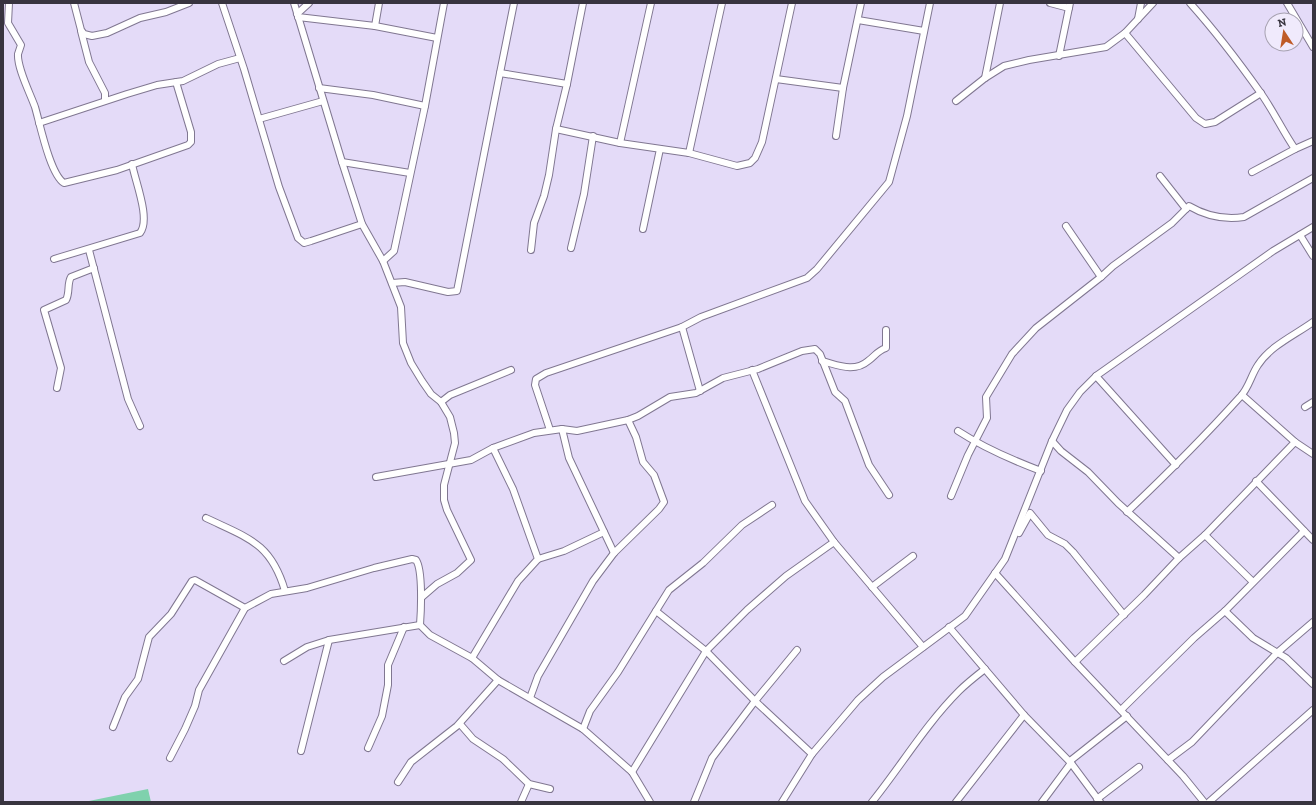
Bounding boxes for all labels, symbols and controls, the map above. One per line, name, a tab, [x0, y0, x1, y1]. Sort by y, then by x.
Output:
north arrow	[1264, 12, 1304, 52]
text: N	[1277, 15, 1288, 30]

